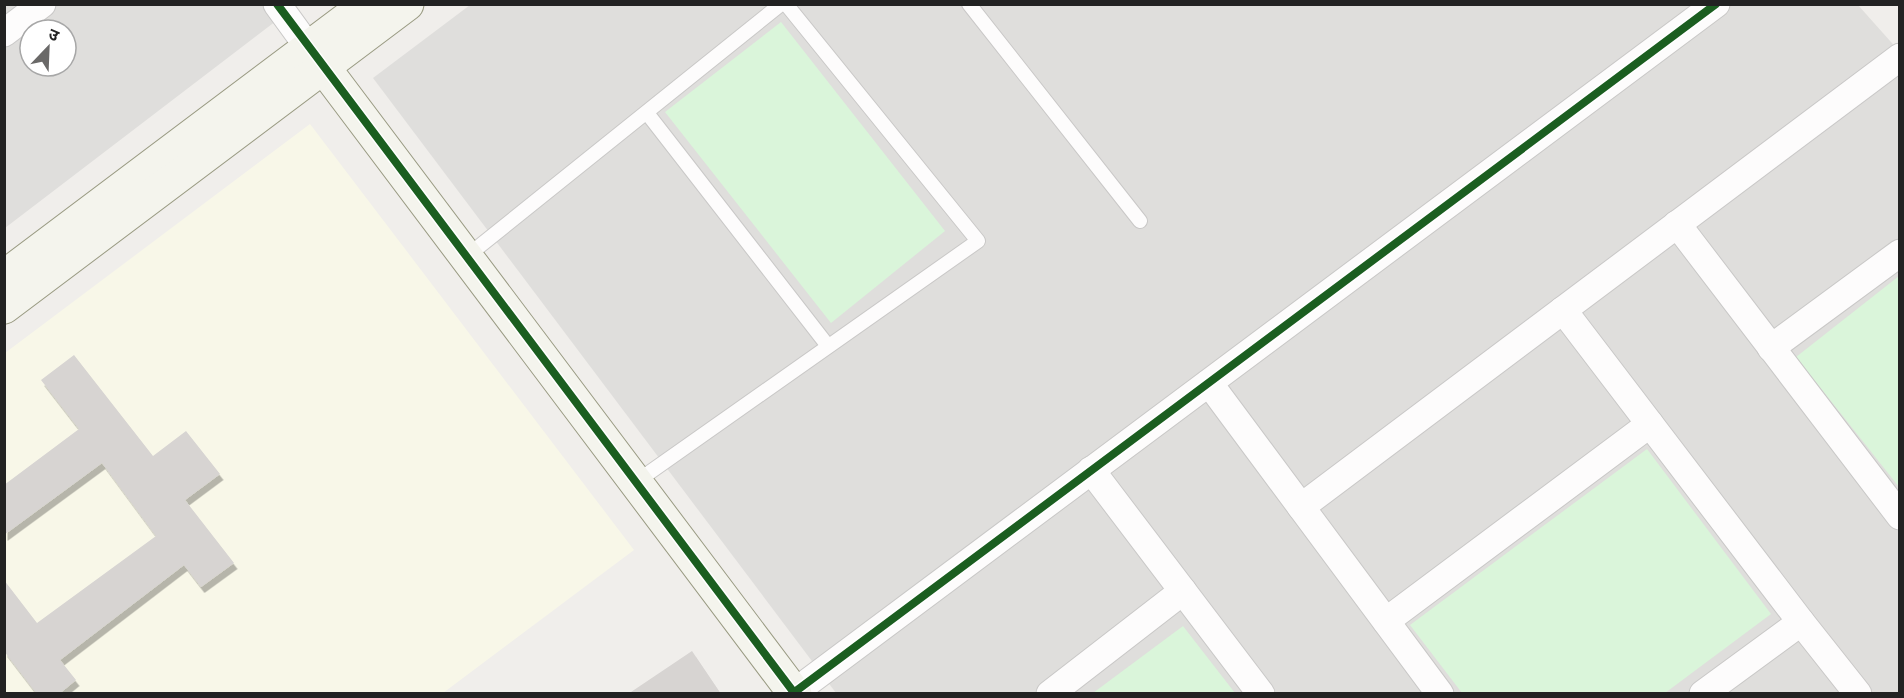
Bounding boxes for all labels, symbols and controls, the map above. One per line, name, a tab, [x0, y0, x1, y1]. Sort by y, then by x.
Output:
north arrow	[18, 18, 78, 78]
text: उ	[45, 22, 63, 46]

